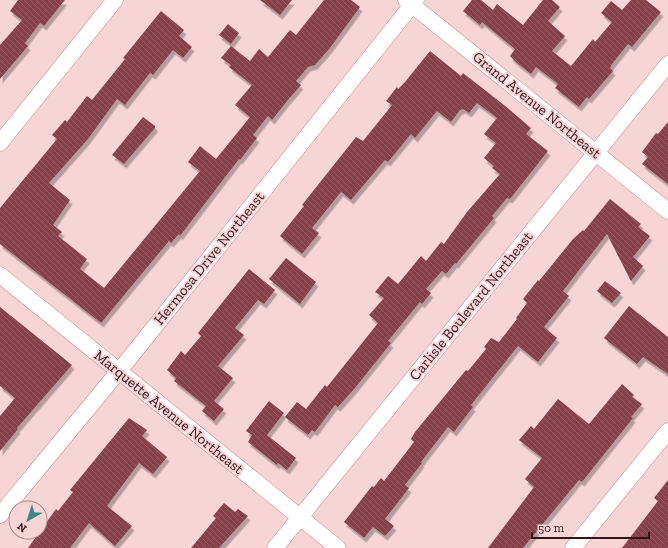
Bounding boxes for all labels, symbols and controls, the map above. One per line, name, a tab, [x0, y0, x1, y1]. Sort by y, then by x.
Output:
street label: Grand Avenue Northeast	[469, 48, 605, 163]
street label: Hermosa Drive Northeast	[150, 187, 269, 328]
street label: Carlisle Boulevard Northeast	[405, 228, 537, 384]
street label: Marquette Avenue Northeast	[91, 346, 248, 478]
north arrow	[8, 500, 48, 540]
scale bar	[532, 514, 649, 540]
text: N	[14, 519, 29, 535]
text: 50 m	[538, 521, 565, 535]

